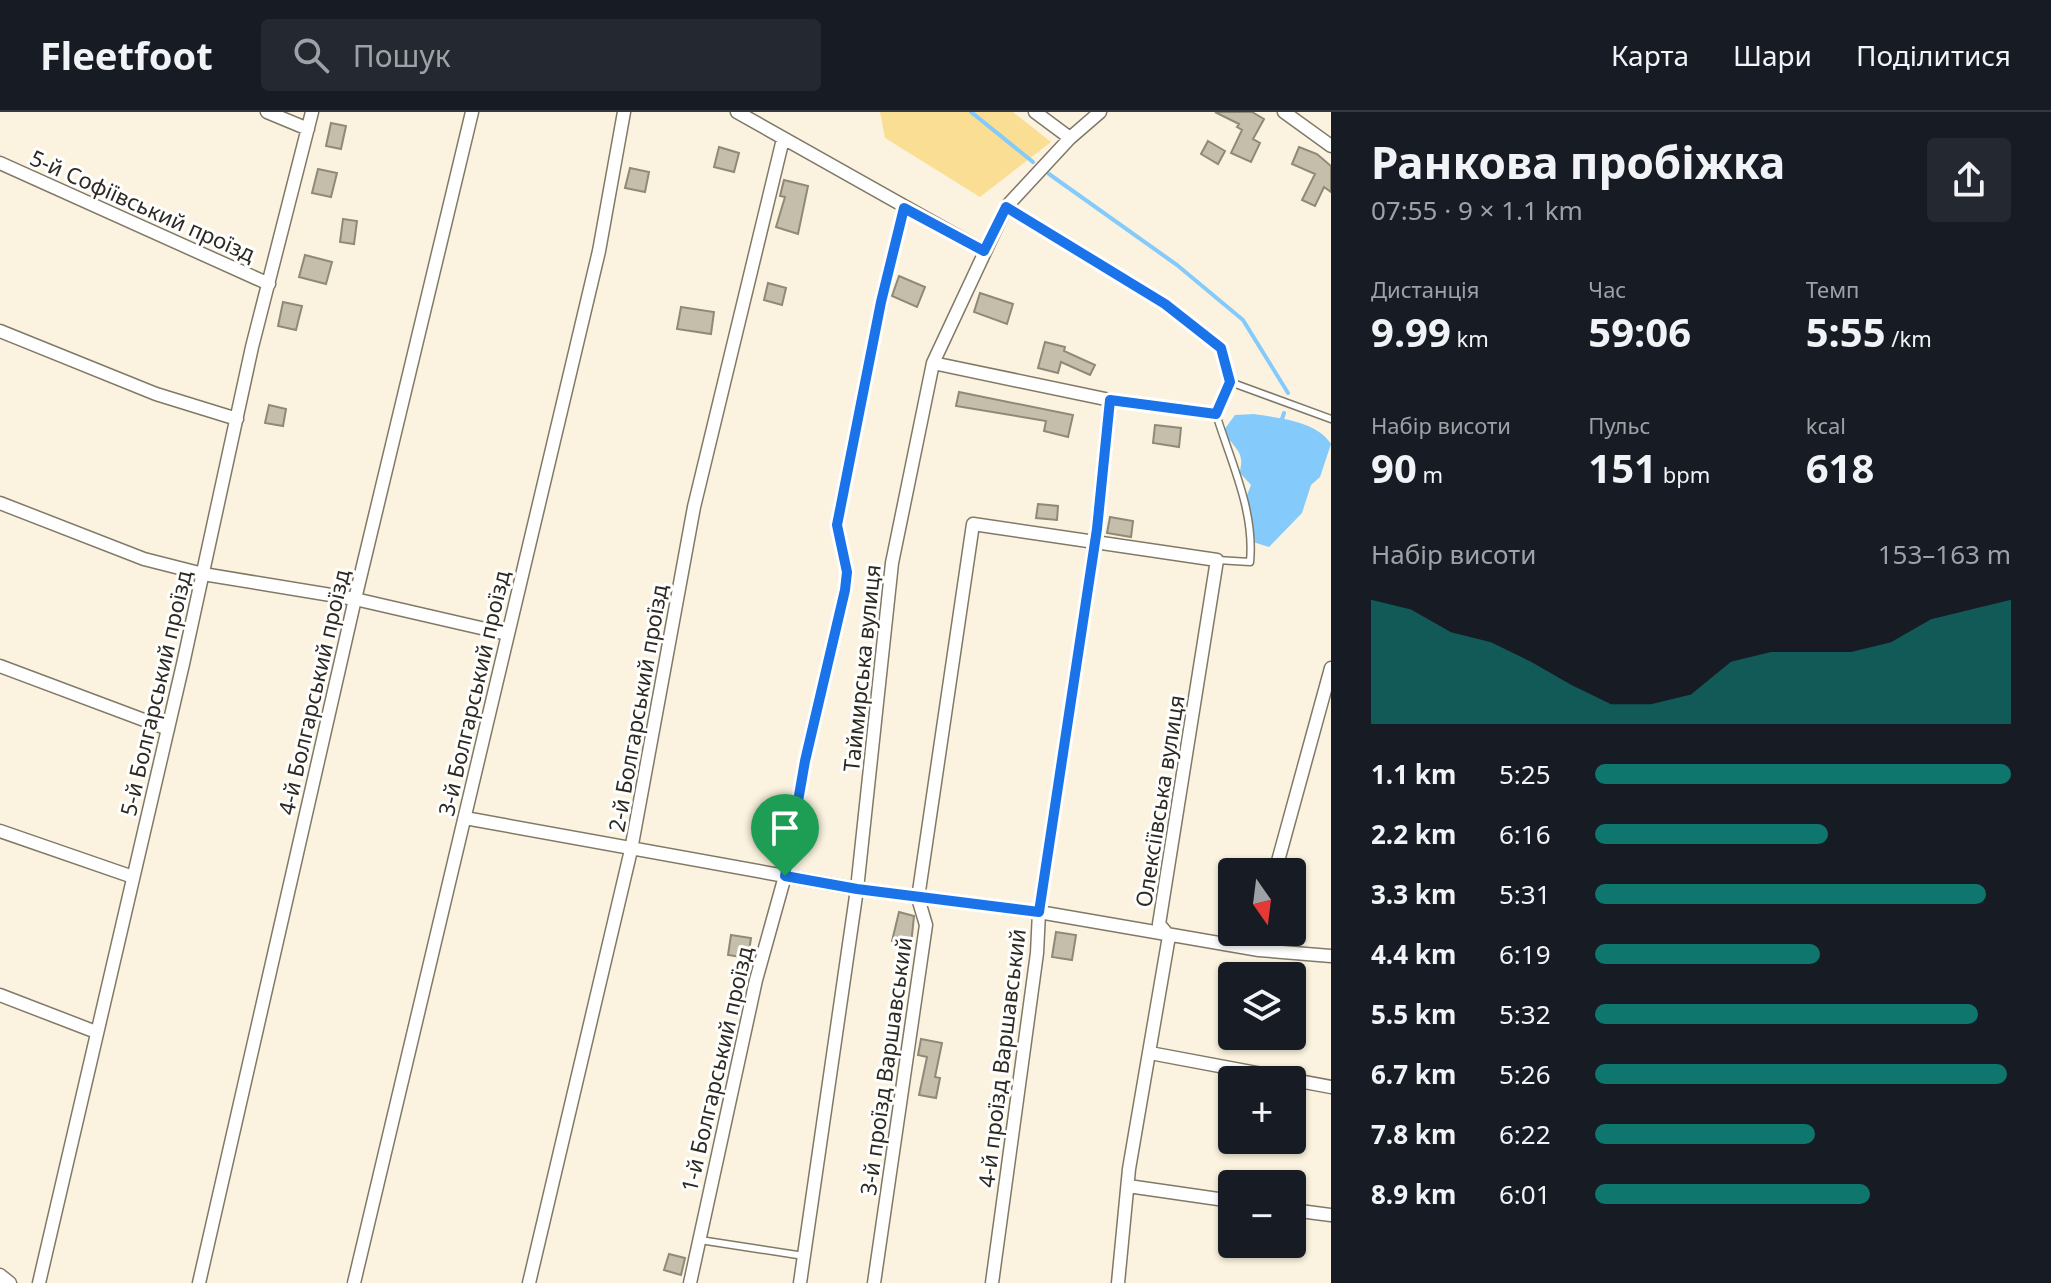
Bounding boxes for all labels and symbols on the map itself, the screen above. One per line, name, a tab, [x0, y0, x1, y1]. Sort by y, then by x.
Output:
street label: 5-й Софіївський проїзд	[26, 142, 261, 268]
street label: Таймирська вулиця	[835, 563, 887, 773]
street label: 4-й Болгарський проїзд	[270, 566, 356, 818]
street label: 5-й Болгарський проїзд	[112, 567, 198, 819]
street label: 3-й Болгарський проїзд	[430, 567, 516, 819]
street label: 2-й Болгарський проїзд	[600, 581, 674, 834]
street label: Олексіївська вулиця	[1127, 693, 1191, 909]
pin	[751, 794, 819, 876]
north arrow	[1218, 858, 1306, 946]
street label: 4-й проїзд Варшавський	[970, 927, 1032, 1189]
street label: 3-й проїзд Варшавський	[852, 935, 918, 1197]
street label: 1-й Болгарський проїзд	[673, 943, 759, 1195]

